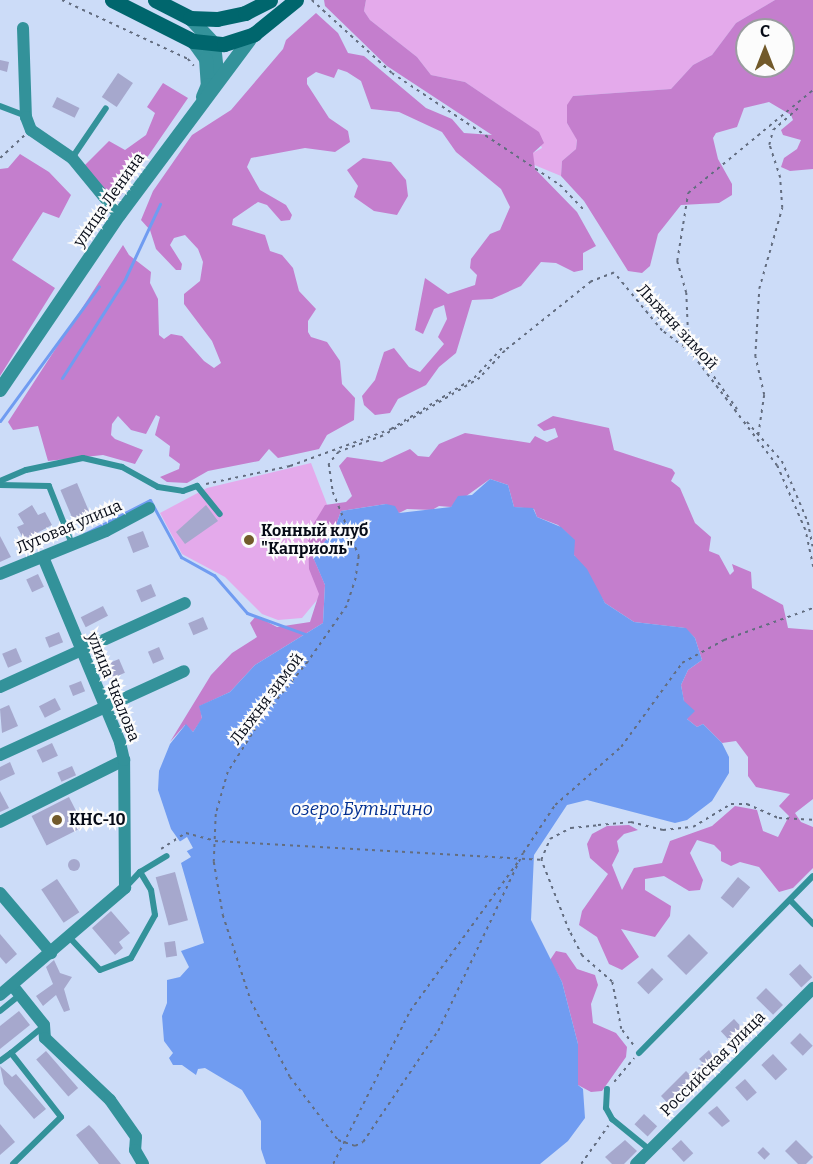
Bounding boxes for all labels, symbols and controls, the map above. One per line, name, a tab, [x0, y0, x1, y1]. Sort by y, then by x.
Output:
north arrow	[735, 18, 795, 78]
text: С	[760, 22, 770, 41]
street label: улица Ленина	[69, 149, 149, 251]
street label: Лыжня зимой	[632, 280, 722, 374]
street label: Луговая улица	[13, 496, 125, 558]
place label: Конный клуб "Каприоль"	[261, 521, 368, 559]
marker: Конный клуб "Каприоль"	[242, 533, 256, 547]
street label: улица Чкалова	[82, 630, 144, 744]
street label: Лыжня зимой	[226, 649, 308, 749]
water label: озеро Бутыгино	[291, 798, 433, 820]
place label: КНС-10	[69, 810, 126, 830]
marker: КНС-10	[50, 813, 64, 827]
street label: Российская улица	[657, 1008, 769, 1120]

